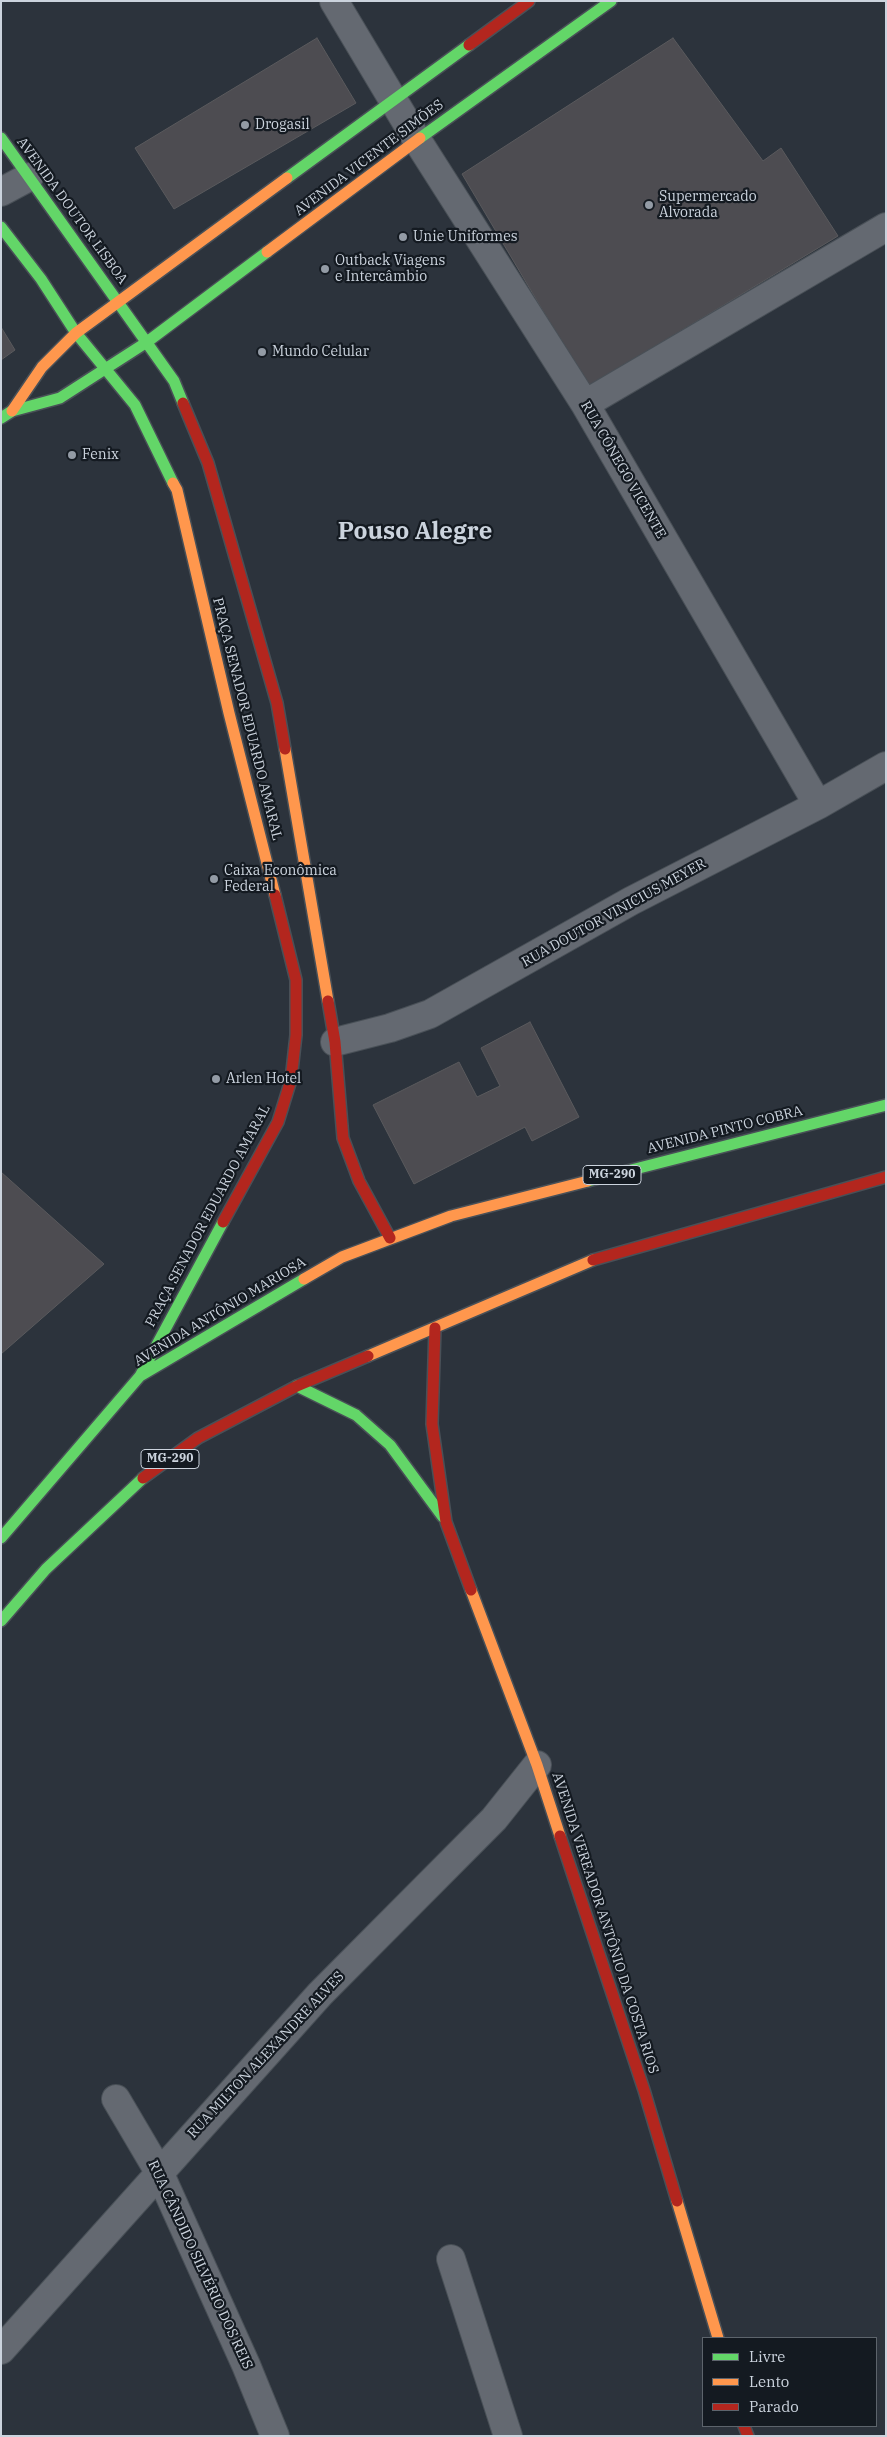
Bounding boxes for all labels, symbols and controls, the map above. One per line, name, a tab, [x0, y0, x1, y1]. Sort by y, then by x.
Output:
street label: AVENIDA VICENTE SIMÕES	[291, 96, 447, 220]
place label: Drogasil	[255, 117, 310, 133]
marker: Drogasil	[239, 119, 251, 131]
street label: AVENIDA DOUTOR LISBOA	[13, 134, 131, 288]
place label: Supermercado Alvorada	[659, 189, 757, 222]
marker: Supermercado Alvorada	[643, 199, 655, 211]
place label: Unie Uniformes	[413, 229, 518, 245]
marker: Unie Uniformes	[397, 231, 409, 243]
place label: Outback Viagens e Intercâmbio	[335, 253, 445, 286]
marker: Outback Viagens e Intercâmbio	[319, 263, 331, 275]
place label: Mundo Celular	[272, 344, 369, 360]
marker: Mundo Celular	[256, 346, 268, 358]
street label: RUA CÔNEGO VICENTE	[577, 398, 669, 542]
place label: Fenix	[82, 447, 119, 463]
marker: Fenix	[66, 449, 78, 461]
district label: Pouso Alegre	[338, 518, 492, 546]
street label: PRAÇA SENADOR EDUARDO AMARAL	[209, 596, 285, 842]
street label: RUA DOUTOR VINICIUS MEYER	[519, 855, 709, 971]
place label: Caixa Econômica Federal	[224, 863, 337, 896]
marker: Caixa Econômica Federal	[208, 873, 220, 885]
place label: Arlen Hotel	[226, 1071, 301, 1087]
marker: Arlen Hotel	[210, 1073, 222, 1085]
street label: PRAÇA SENADOR EDUARDO AMARAL	[142, 1102, 274, 1330]
street label: AVENIDA PINTO COBRA	[646, 1103, 804, 1157]
road number: MG-290	[583, 1166, 641, 1184]
street label: AVENIDA ANTÔNIO MARIOSA	[131, 1254, 309, 1370]
road number: MG-290	[141, 1450, 199, 1468]
street label: AVENIDA VEREADOR ANTÔNIO DA COSTA RIOS	[548, 1770, 662, 2076]
street label: RUA MILTON ALEXANDRE ALVES	[184, 1968, 348, 2142]
street label: RUA CÂNDIDO SILVÉRIO DOS REIS	[144, 2158, 256, 2372]
legend	[702, 2337, 877, 2427]
text: Livre	[749, 2347, 785, 2366]
text: Lento	[749, 2372, 789, 2391]
text: Parado	[749, 2397, 799, 2416]

